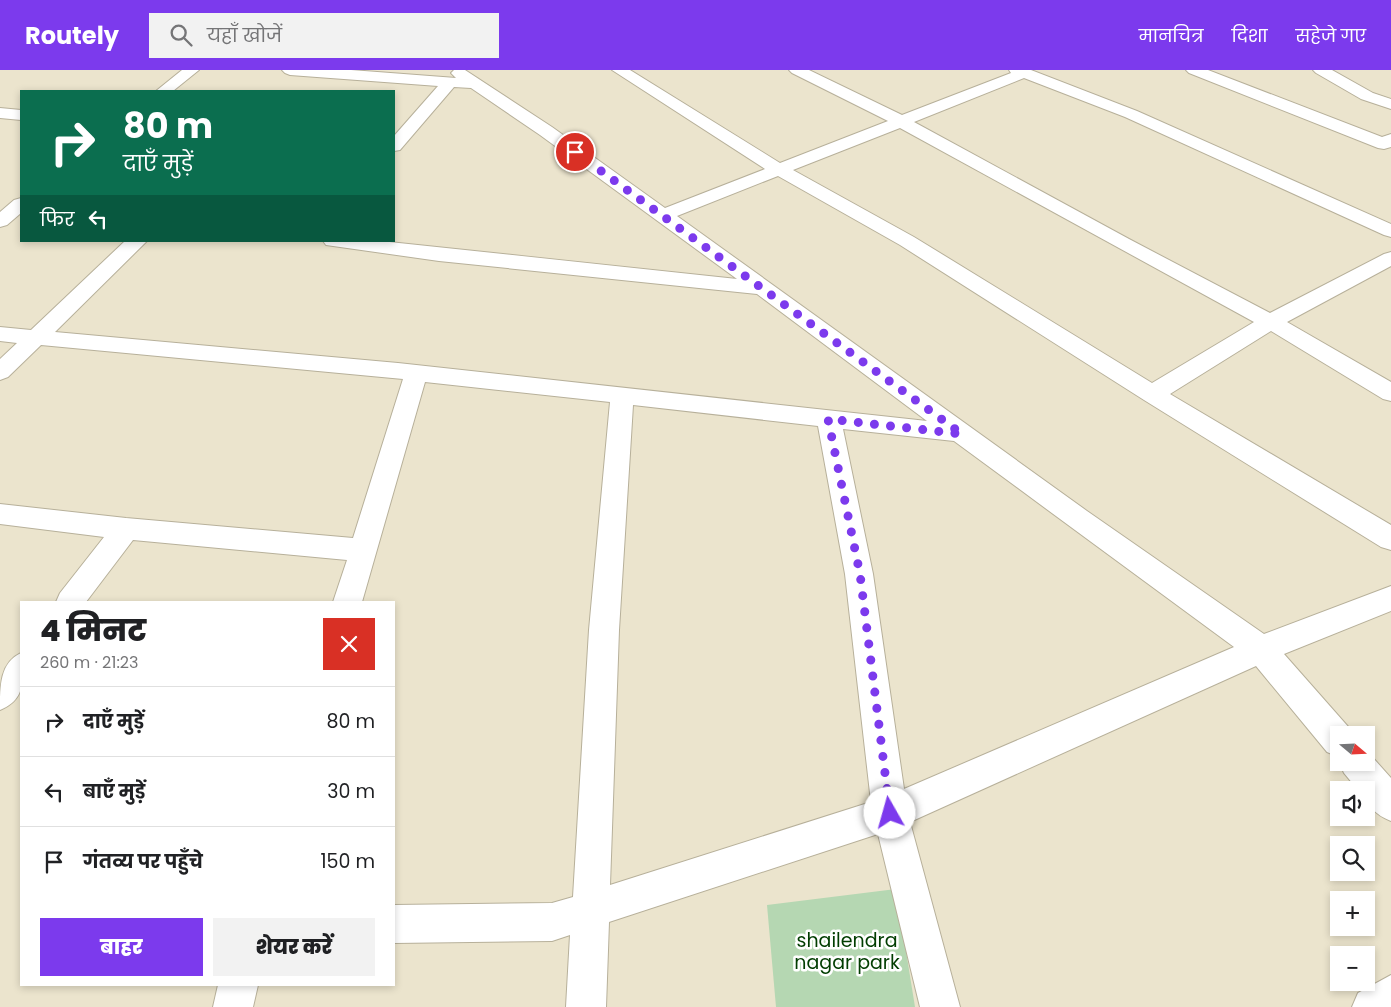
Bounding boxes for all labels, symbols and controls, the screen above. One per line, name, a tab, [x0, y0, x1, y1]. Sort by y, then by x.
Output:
search box	[149, 13, 499, 58]
text: Routely	[25, 19, 119, 52]
icon: search	[167, 21, 195, 49]
text: यहाँ खोजें	[207, 22, 282, 49]
text: मानचित्र	[1139, 23, 1203, 48]
text: दिशा	[1231, 23, 1268, 48]
text: सहेजे गए	[1296, 23, 1366, 48]
text: 80 m	[123, 101, 213, 150]
icon: right	[40, 110, 105, 175]
pin	[554, 131, 596, 173]
icon: arrive	[561, 138, 589, 166]
text: दाएँ मुड़ें	[123, 148, 193, 179]
icon: left	[84, 205, 112, 233]
text: फिर	[40, 206, 74, 233]
text: 4 मिनट	[40, 609, 146, 652]
button: close	[323, 618, 375, 670]
text: 260 m · 21:23	[40, 651, 138, 674]
icon: right	[40, 708, 68, 736]
text: दाएँ मुड़ें	[83, 708, 144, 735]
text: 80 m	[326, 708, 375, 735]
north arrow	[1330, 726, 1375, 771]
map controls	[1330, 726, 1375, 991]
icon: left	[40, 778, 68, 806]
text: बाएँ मुड़ें	[83, 778, 145, 805]
text: 30 m	[327, 778, 375, 805]
button: sound	[1330, 781, 1375, 826]
position arrow	[863, 786, 915, 838]
button: search	[1330, 836, 1375, 881]
icon: arrive	[40, 848, 68, 876]
text: गंतव्य पर पहुँचे	[83, 848, 203, 875]
text: 150 m	[320, 848, 375, 875]
button: +	[1330, 891, 1375, 936]
button: बाहर	[40, 918, 203, 976]
button: शेयर करें	[213, 918, 375, 976]
park label: shailendra nagar park	[794, 927, 900, 976]
button: −	[1330, 946, 1375, 991]

